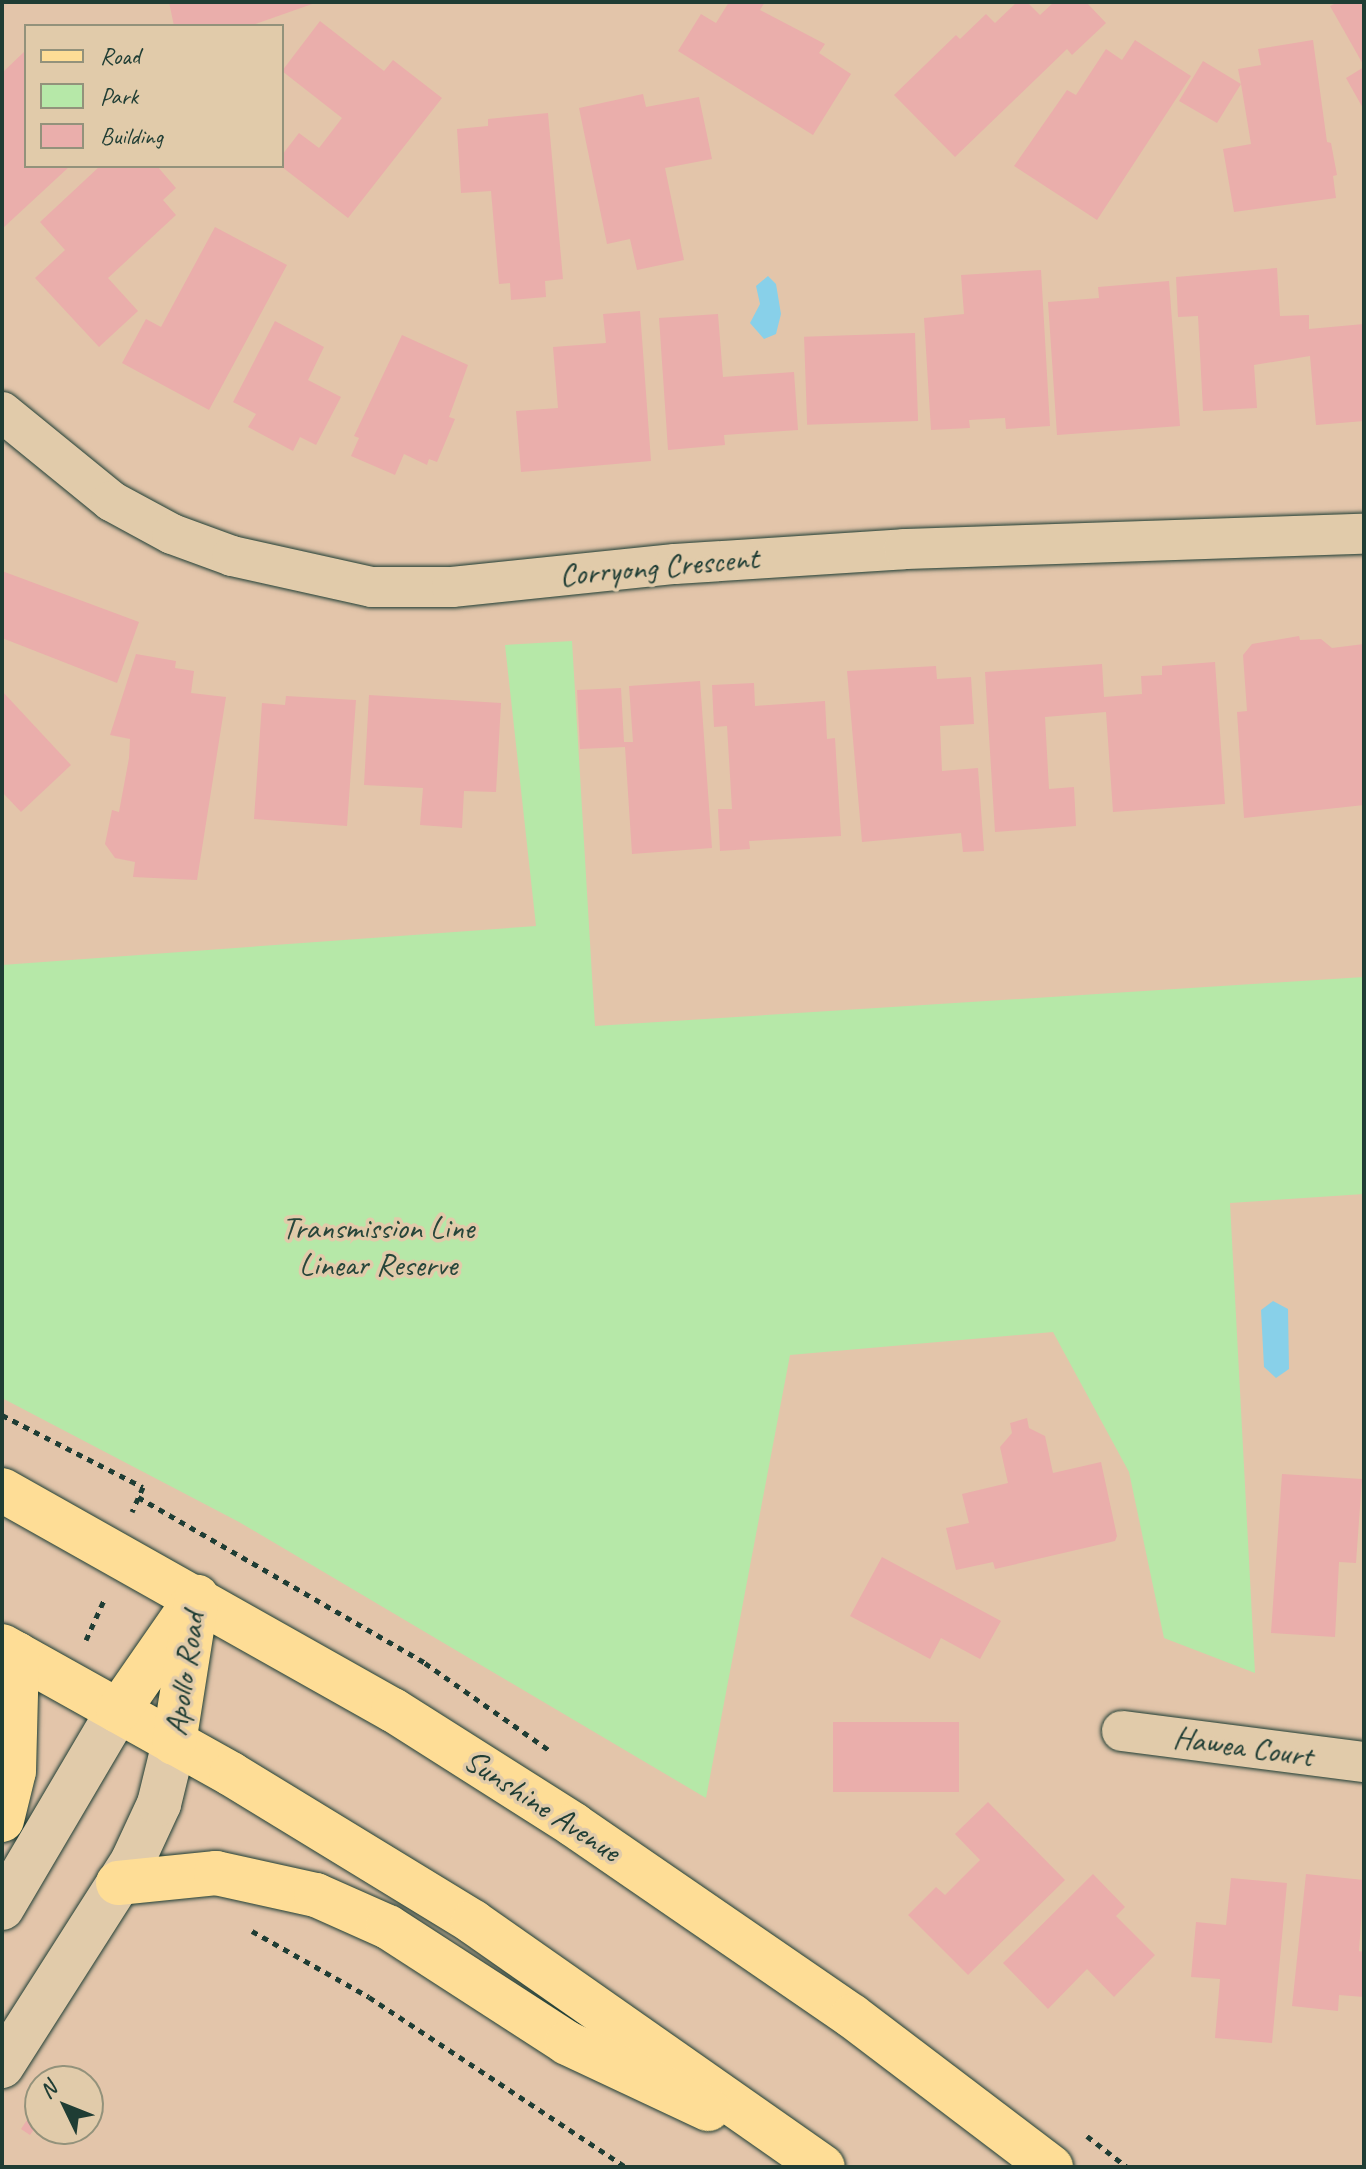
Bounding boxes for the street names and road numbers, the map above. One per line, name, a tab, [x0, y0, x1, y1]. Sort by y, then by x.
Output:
street label: Corryong Crescent	[558, 539, 760, 595]
street label: Apollo Road	[156, 1610, 214, 1738]
street label: Hawea Court	[1171, 1718, 1315, 1776]
street label: Sunshine Avenue	[457, 1741, 627, 1871]

